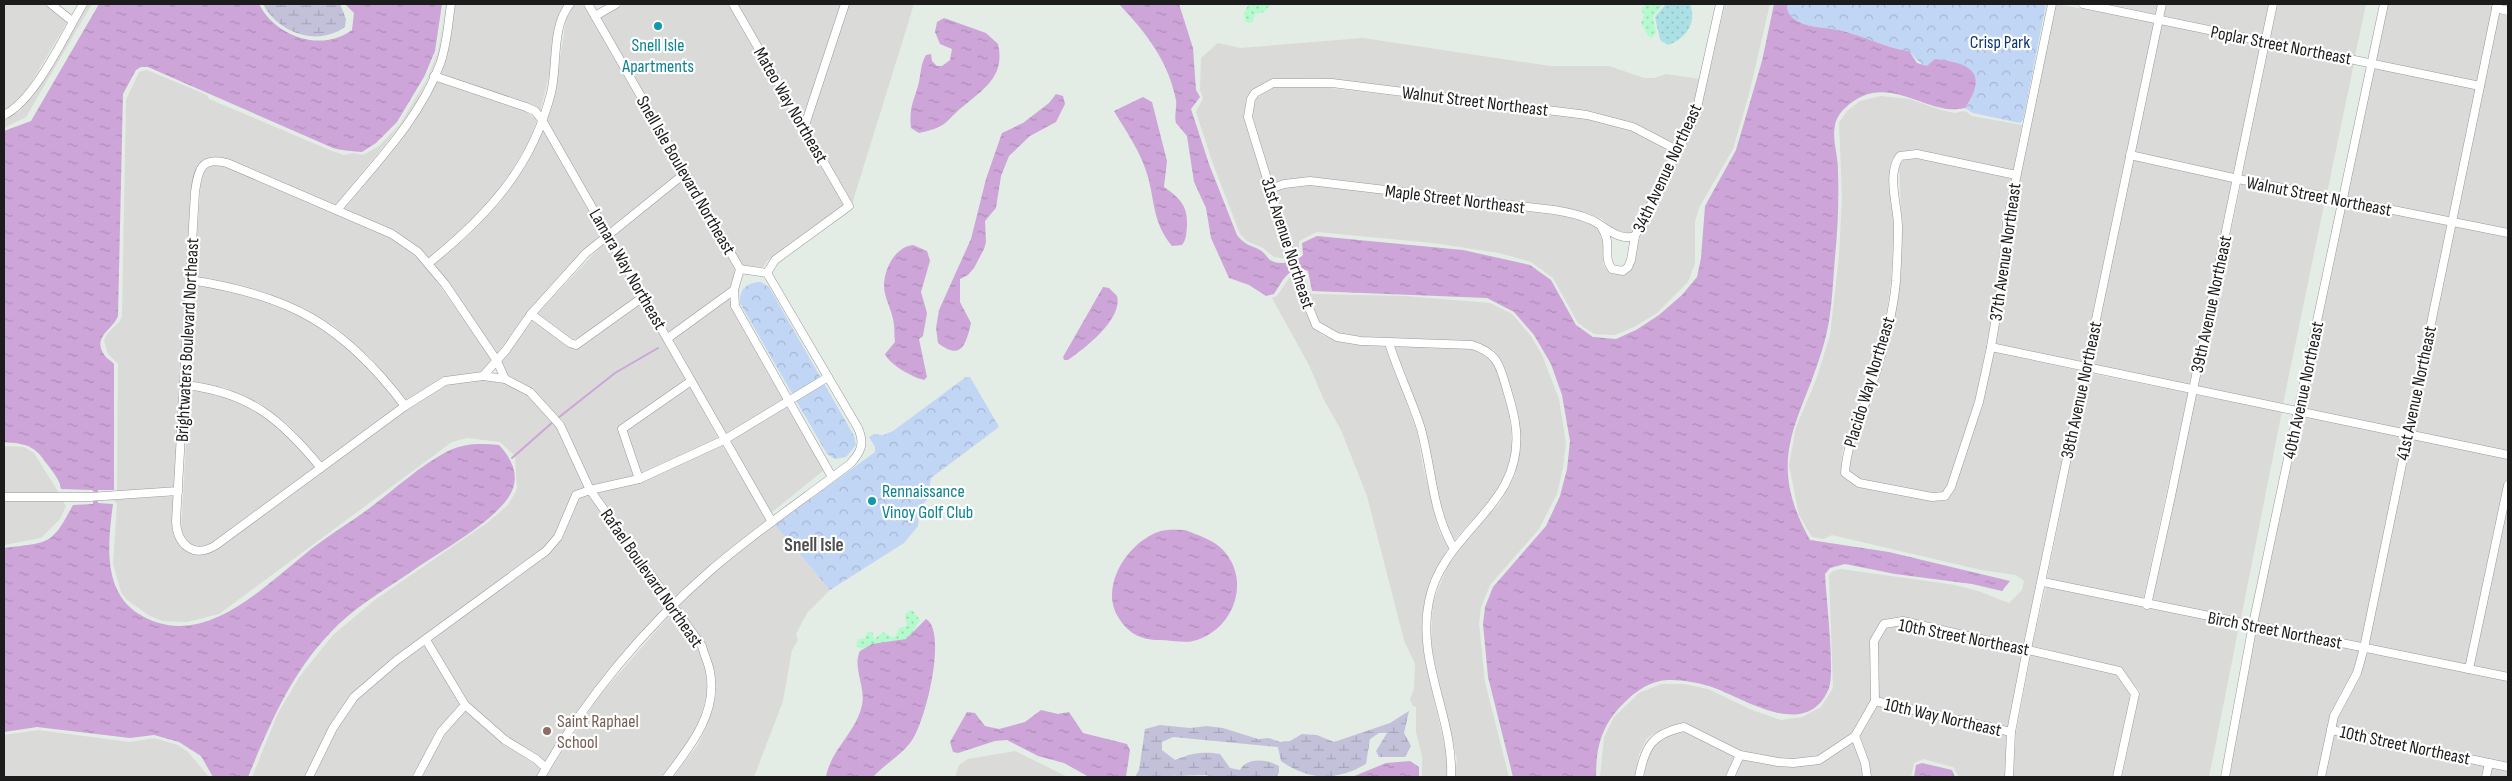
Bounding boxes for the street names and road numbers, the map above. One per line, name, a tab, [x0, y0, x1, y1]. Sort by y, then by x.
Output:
street label: Poplar Street Northeast	[2209, 22, 2354, 70]
street label: Mateo Way Northeast	[749, 44, 832, 167]
street label: Walnut Street Northeast	[1401, 82, 1550, 121]
street label: Snell Isle Boulevard Northeast	[632, 92, 740, 259]
street label: 34th Avenue Northeast	[1628, 100, 1707, 236]
street label: Walnut Street Northeast	[2245, 172, 2394, 221]
street label: 31st Avenue Northeast	[1256, 175, 1319, 312]
street label: Maple Street Northeast	[1384, 180, 1527, 219]
street label: 37th Avenue Northeast	[1985, 181, 2026, 322]
street label: Lamara Way Northeast	[584, 205, 671, 334]
street label: 39th Avenue Northeast	[2187, 233, 2236, 375]
street label: Brightwaters Boulevard Northeast	[172, 237, 203, 443]
street label: Placido Way Northeast	[1840, 314, 1899, 450]
street label: 38th Avenue Northeast	[2057, 319, 2106, 461]
street label: 40th Avenue Northeast	[2279, 319, 2328, 461]
street label: 41st Avenue Northeast	[2392, 323, 2441, 462]
street label: Rafael Boulevard Northeast	[596, 505, 708, 652]
street label: Birch Street Northeast	[2206, 607, 2344, 654]
street label: 10th Street Northeast	[1897, 615, 2031, 661]
street label: 10th Way Northeast	[1882, 694, 2004, 741]
street label: 10th Street Northeast	[2338, 721, 2472, 770]

